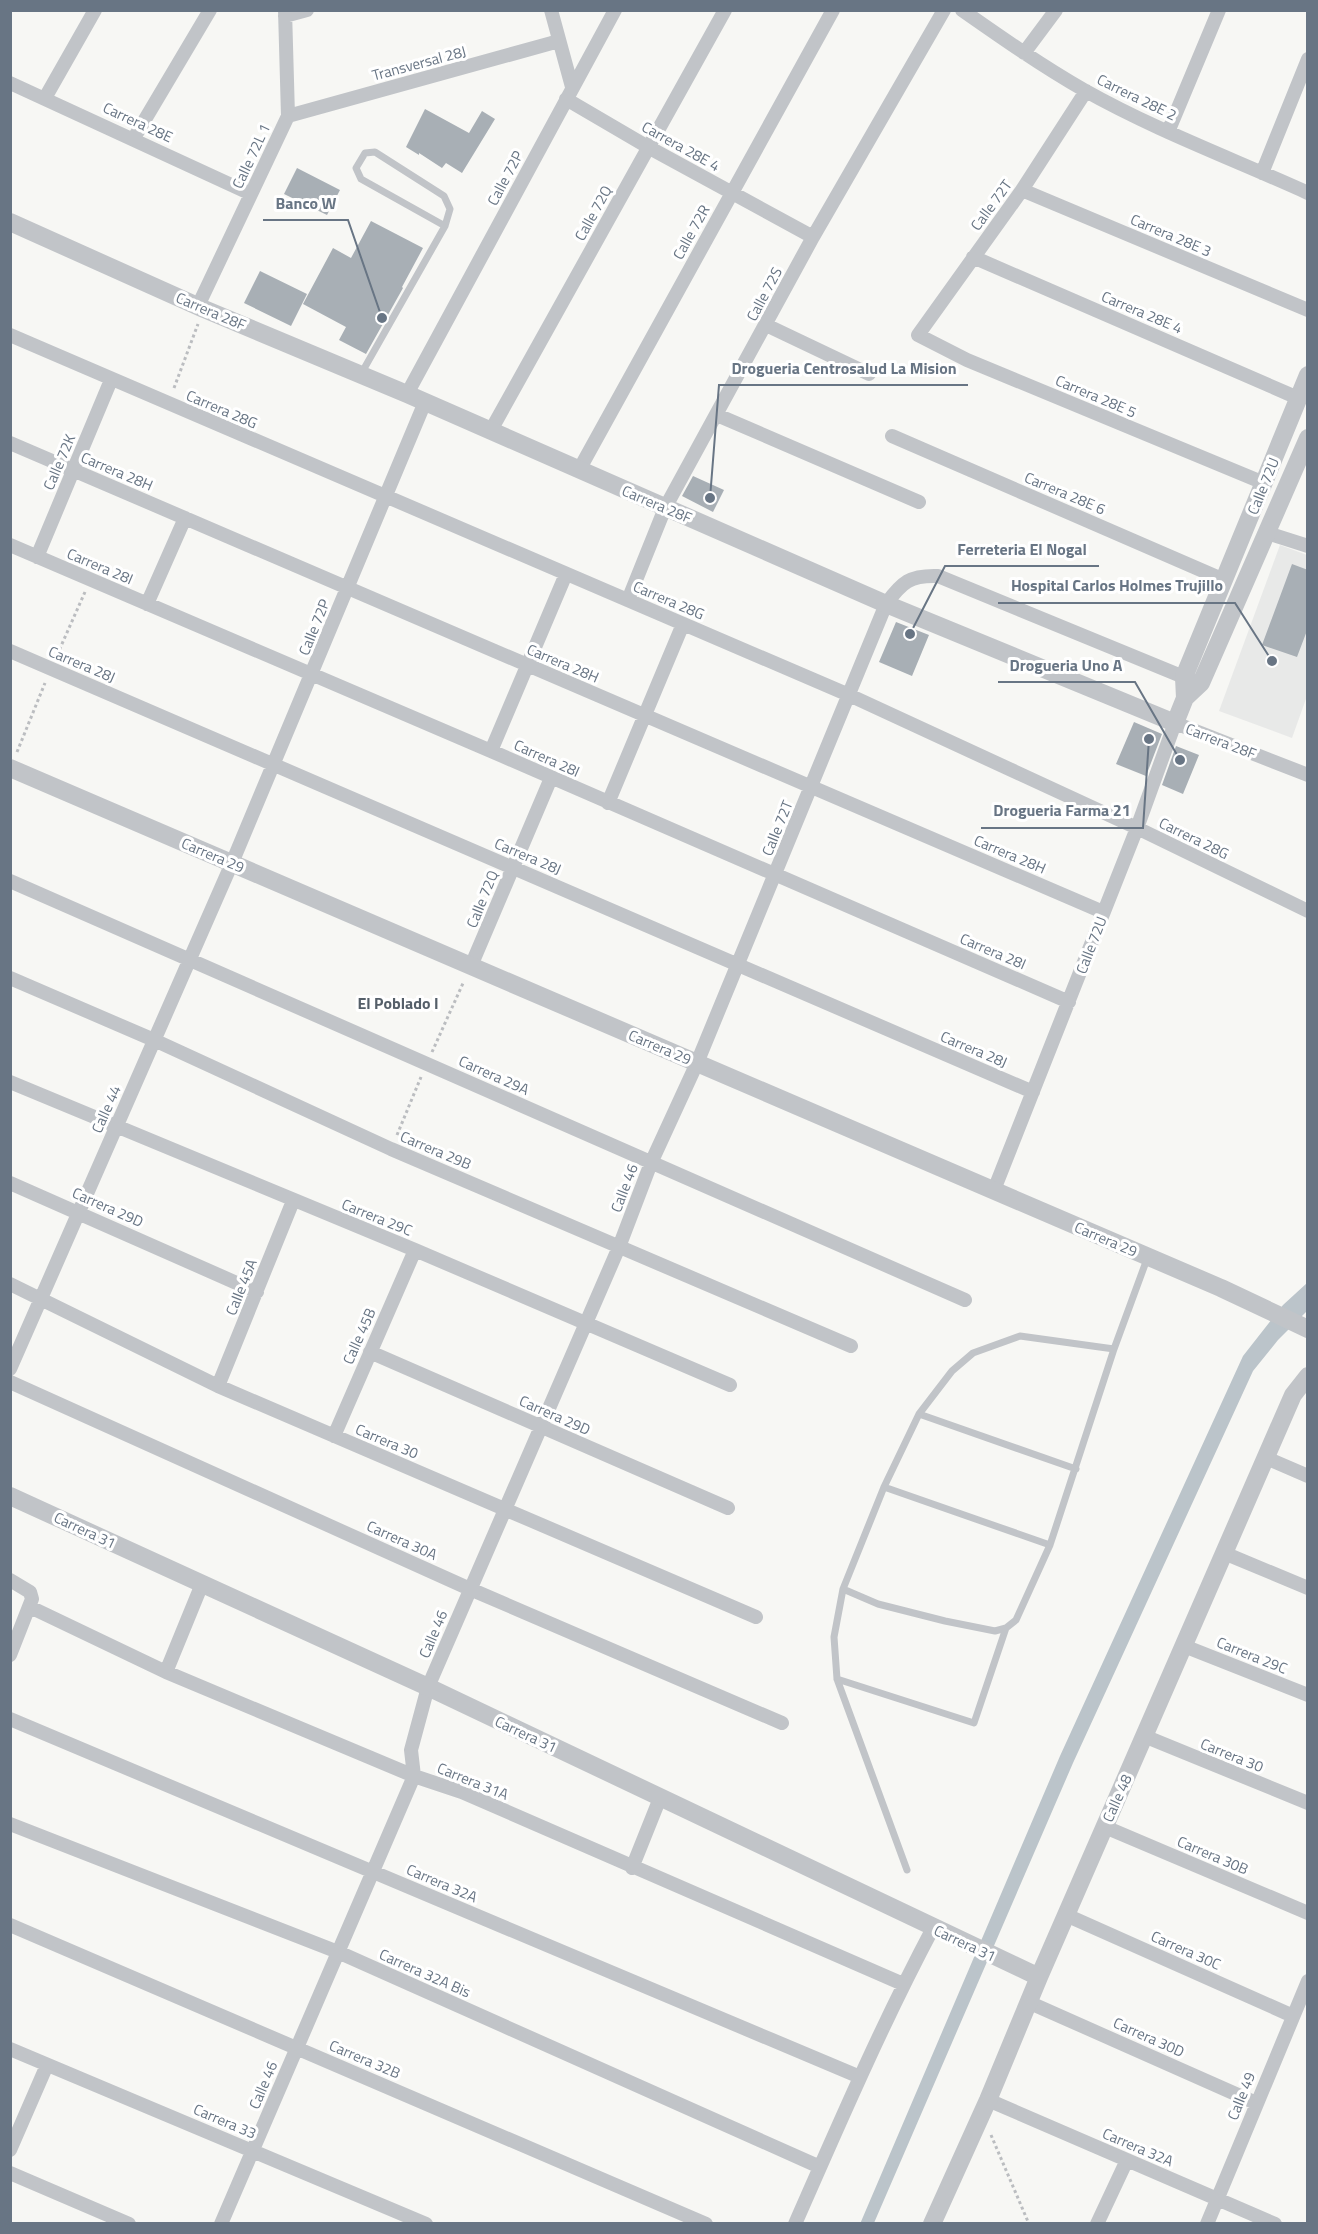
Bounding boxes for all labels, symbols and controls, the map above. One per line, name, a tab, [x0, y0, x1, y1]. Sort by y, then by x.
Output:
street label: Transversal 28J	[369, 39, 469, 87]
street label: Carrera 28E 2	[1093, 68, 1181, 126]
street label: Carrera 28E	[99, 96, 177, 148]
street label: Carrera 28E 4	[638, 115, 724, 177]
street label: Calle 72L 1	[226, 120, 276, 192]
street label: Calle 72P	[481, 146, 529, 210]
street label: Calle 72T	[965, 175, 1017, 235]
street label: Calle 72Q	[568, 181, 618, 245]
callout: Banco W	[263, 186, 348, 220]
text: Banco W	[276, 191, 336, 215]
street label: Calle 72R	[667, 200, 715, 264]
street label: Carrera 28E 3	[1127, 208, 1215, 262]
street label: Calle 72S	[740, 263, 788, 325]
street label: Carrera 28E 4	[1098, 285, 1186, 339]
street label: Carrera 28F	[172, 286, 250, 336]
callout: Drogueria Centrosalud La Mision	[719, 351, 968, 385]
text: Drogueria Centrosalud La Mision	[731, 356, 957, 380]
street label: Carrera 28E 5	[1052, 369, 1140, 423]
street label: Carrera 28G	[183, 384, 261, 434]
street label: Calle 72K	[37, 430, 81, 494]
street label: Carrera 28H	[77, 445, 157, 497]
street label: Calle 72U	[1241, 454, 1285, 518]
street label: Carrera 28E 6	[1021, 466, 1109, 520]
street label: Carrera 28F	[618, 479, 696, 529]
callout: Ferreteria El Nogal	[945, 532, 1099, 566]
text: Ferreteria El Nogal	[957, 537, 1087, 561]
street label: Carrera 28I	[63, 542, 137, 590]
callout: Hospital Carlos Holmes Trujillo	[998, 569, 1235, 603]
text: Hospital Carlos Holmes Trujillo	[1011, 573, 1223, 597]
street label: Carrera 28G	[630, 575, 708, 625]
street label: Calle 72P	[292, 595, 336, 659]
street label: Carrera 28H	[523, 637, 603, 689]
street label: Carrera 28J	[45, 640, 119, 688]
callout: Drogueria Uno A	[998, 648, 1135, 682]
text: Drogueria Uno A	[1010, 653, 1123, 677]
street label: Carrera 28F	[1182, 717, 1260, 765]
street label: Carrera 28I	[510, 733, 584, 783]
callout: Drogueria Farma 21	[981, 794, 1143, 828]
street label: Calle 72T	[755, 797, 799, 859]
text: Drogueria Farma 21	[993, 798, 1131, 822]
street label: Carrera 28G	[1155, 811, 1233, 865]
street label: Carrera 28H	[970, 828, 1050, 880]
street label: Carrera 29	[178, 831, 248, 879]
street label: Carrera 28J	[491, 832, 565, 880]
street label: Calle 72Q	[460, 867, 504, 931]
street label: Calle 72U	[1070, 913, 1112, 977]
street label: Carrera 28I	[956, 927, 1030, 975]
district label: El Poblado I	[357, 991, 439, 1015]
street label: Carrera 29	[625, 1023, 695, 1071]
street label: Carrera 28J	[937, 1025, 1011, 1073]
street label: Carrera 29A	[455, 1049, 533, 1101]
street label: Calle 44	[85, 1081, 127, 1137]
street label: Carrera 29B	[397, 1125, 475, 1175]
street label: Calle 46	[604, 1160, 644, 1216]
street label: Carrera 29D	[69, 1181, 147, 1233]
street label: Carrera 29C	[338, 1192, 416, 1242]
street label: Carrera 29	[1071, 1215, 1141, 1263]
street label: Calle 45A	[219, 1255, 263, 1319]
street label: Calle 45B	[336, 1304, 382, 1368]
street label: Carrera 29D	[516, 1389, 594, 1441]
street label: Carrera 30	[352, 1417, 422, 1465]
street label: Carrera 31	[50, 1506, 120, 1554]
street label: Carrera 30A	[363, 1514, 441, 1566]
street label: Calle 46	[413, 1606, 453, 1662]
street label: Carrera 29C	[1213, 1630, 1291, 1680]
street label: Carrera 31	[491, 1710, 561, 1758]
street label: Carrera 30	[1197, 1732, 1267, 1778]
street label: Carrera 31A	[434, 1756, 512, 1806]
street label: Calle 48	[1096, 1770, 1138, 1826]
street label: Carrera 30B	[1174, 1830, 1252, 1880]
street label: Carrera 32A	[403, 1858, 481, 1908]
street label: Carrera 31	[930, 1919, 1000, 1967]
street label: Carrera 30C	[1147, 1924, 1225, 1976]
street label: Carrera 32A Bis	[376, 1943, 474, 2003]
street label: Carrera 30D	[1110, 2011, 1188, 2063]
street label: Carrera 32B	[326, 2034, 404, 2084]
street label: Calle 46	[243, 2057, 283, 2113]
street label: Calle 49	[1221, 2068, 1261, 2124]
street label: Carrera 33	[190, 2097, 260, 2145]
street label: Carrera 32A	[1099, 2122, 1177, 2172]

